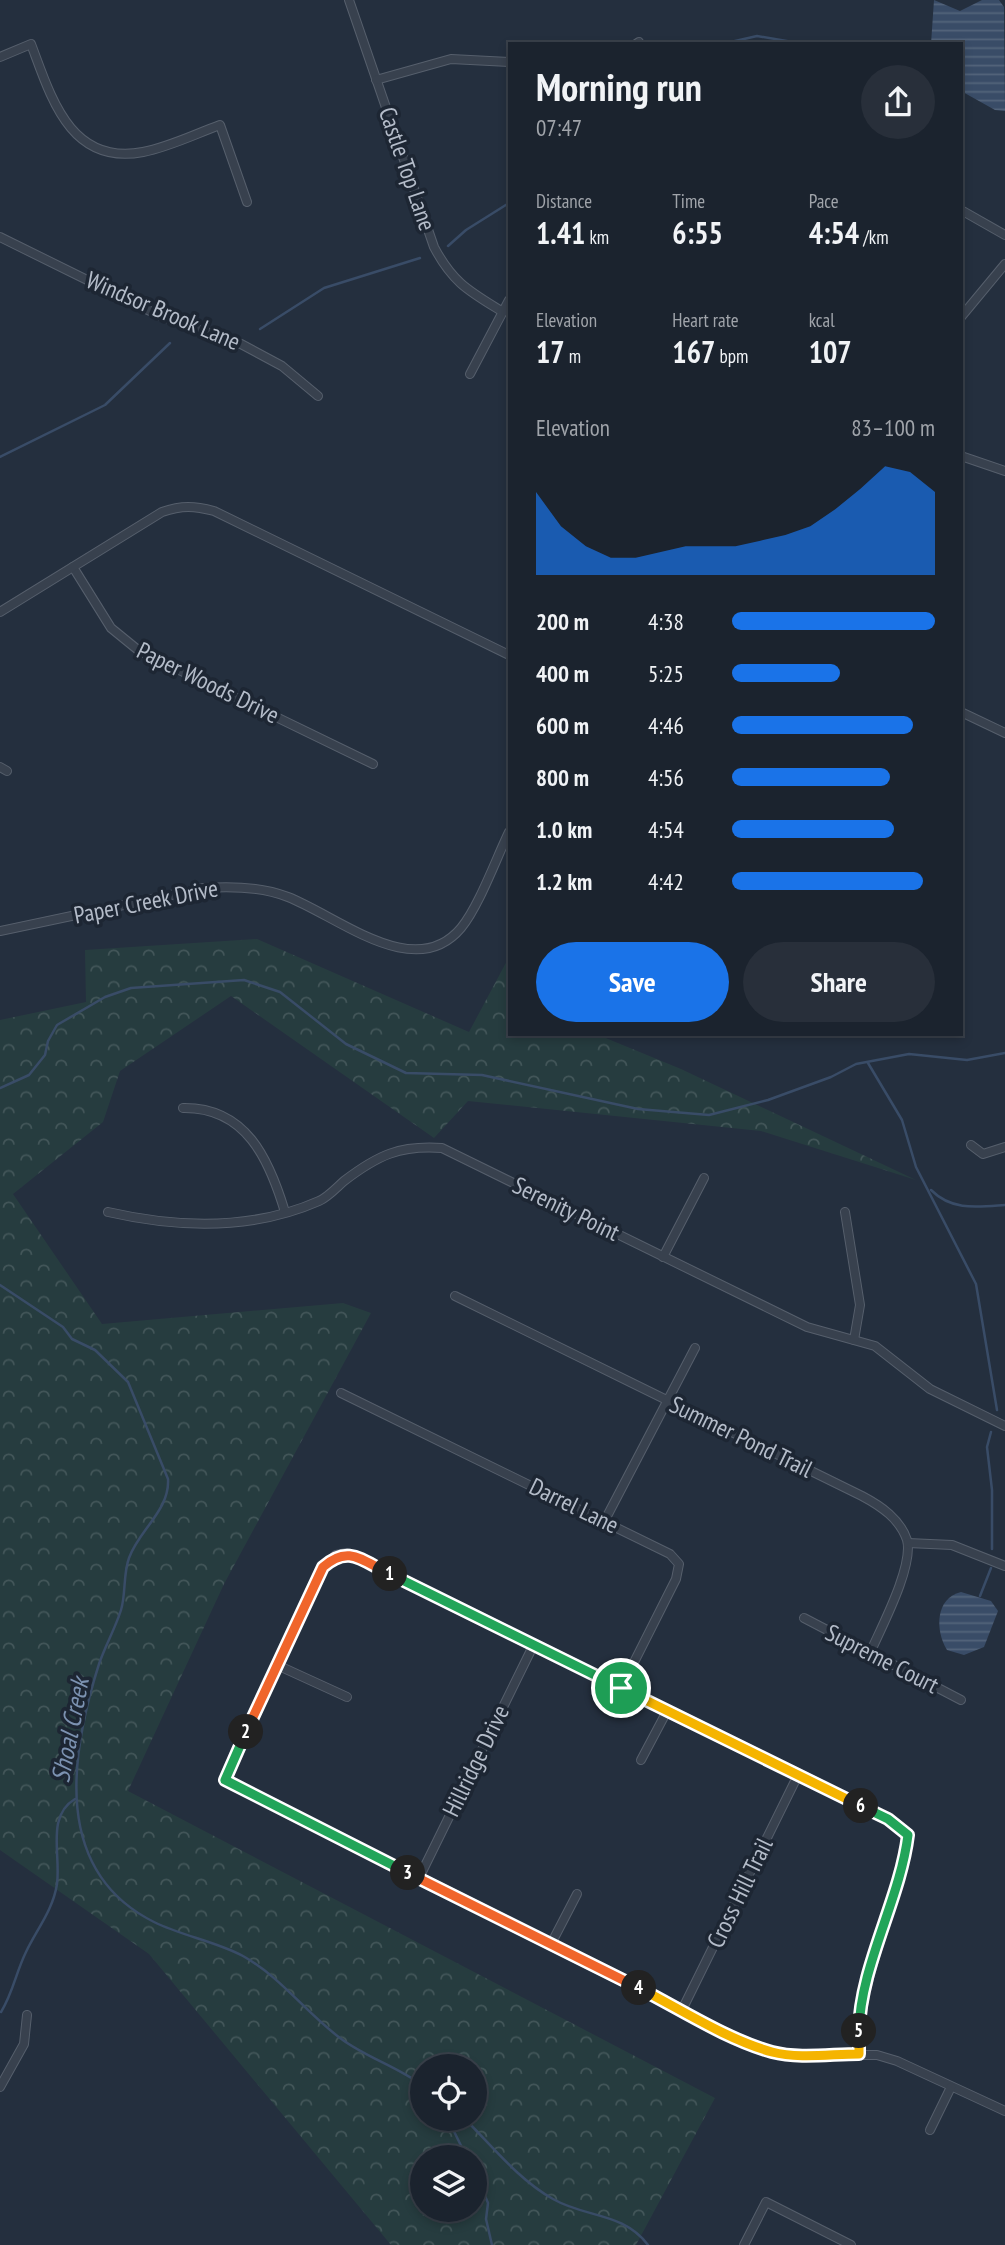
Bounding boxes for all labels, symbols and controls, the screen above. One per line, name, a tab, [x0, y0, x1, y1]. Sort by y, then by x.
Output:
text: Morning run	[536, 62, 702, 111]
button: share	[861, 65, 935, 139]
street label: Castle Top Lane	[372, 103, 443, 235]
text: 07:47	[536, 113, 582, 142]
text: Distance	[536, 189, 592, 213]
text: Time	[672, 189, 705, 213]
text: Pace	[809, 189, 839, 213]
text: 1.41	[536, 213, 585, 252]
text: 6:55	[672, 213, 723, 252]
text: 4:54	[809, 213, 859, 252]
text: km	[585, 225, 609, 249]
text: /km	[859, 225, 889, 249]
street label: Windsor Brook Lane	[81, 264, 245, 357]
text: Elevation	[536, 308, 597, 332]
text: Heart rate	[672, 308, 739, 332]
text: kcal	[809, 308, 835, 332]
text: 17	[536, 332, 565, 371]
text: 167	[672, 332, 715, 371]
text: 107	[809, 332, 852, 371]
text: m	[565, 344, 581, 368]
text: bpm	[715, 344, 748, 368]
text: Elevation	[536, 413, 610, 442]
text: 83–100 m	[851, 413, 935, 442]
text: 200 m	[536, 607, 589, 636]
text: 4:38	[648, 607, 684, 636]
street label: Paper Woods Drive	[132, 635, 284, 730]
text: 400 m	[536, 659, 589, 688]
text: 5:25	[648, 659, 684, 688]
text: 600 m	[536, 711, 589, 740]
text: 4:46	[648, 711, 684, 740]
text: 800 m	[536, 763, 589, 792]
text: 4:56	[648, 763, 684, 792]
text: 1.0 km	[536, 815, 592, 844]
text: 4:54	[648, 815, 684, 844]
text: 1.2 km	[536, 867, 592, 896]
text: 4:42	[648, 867, 684, 896]
street label: Paper Creek Drive	[71, 872, 221, 931]
button: Save	[536, 942, 729, 1022]
button: Share	[743, 942, 935, 1022]
street label: Serenity Point	[508, 1169, 625, 1248]
street label: Summer Pond Trail	[665, 1389, 818, 1485]
street label: Darrel Lane	[524, 1471, 624, 1540]
pin: 1	[372, 1556, 408, 1592]
text: 1	[385, 1561, 394, 1585]
street label: Supreme Court	[820, 1617, 944, 1700]
pin	[591, 1658, 651, 1718]
icon: arrive	[602, 1669, 640, 1707]
water label: Shoal Creek	[43, 1672, 96, 1785]
street label: Hillridge Drive	[435, 1700, 516, 1822]
pin: 2	[229, 1714, 264, 1750]
text: 2	[241, 1719, 250, 1743]
pin: 6	[844, 1788, 878, 1824]
text: 6	[856, 1793, 865, 1817]
street label: Cross Hill Trail	[700, 1832, 780, 1953]
pin: 3	[390, 1856, 426, 1890]
text: 3	[403, 1860, 412, 1884]
pin: 4	[622, 1970, 656, 2006]
text: 4	[634, 1975, 643, 1999]
pin: 5	[842, 2014, 876, 2048]
text: 5	[854, 2018, 863, 2042]
map controls	[410, 2054, 487, 2222]
button: locate	[410, 2054, 487, 2131]
button: layers	[410, 2145, 487, 2222]

